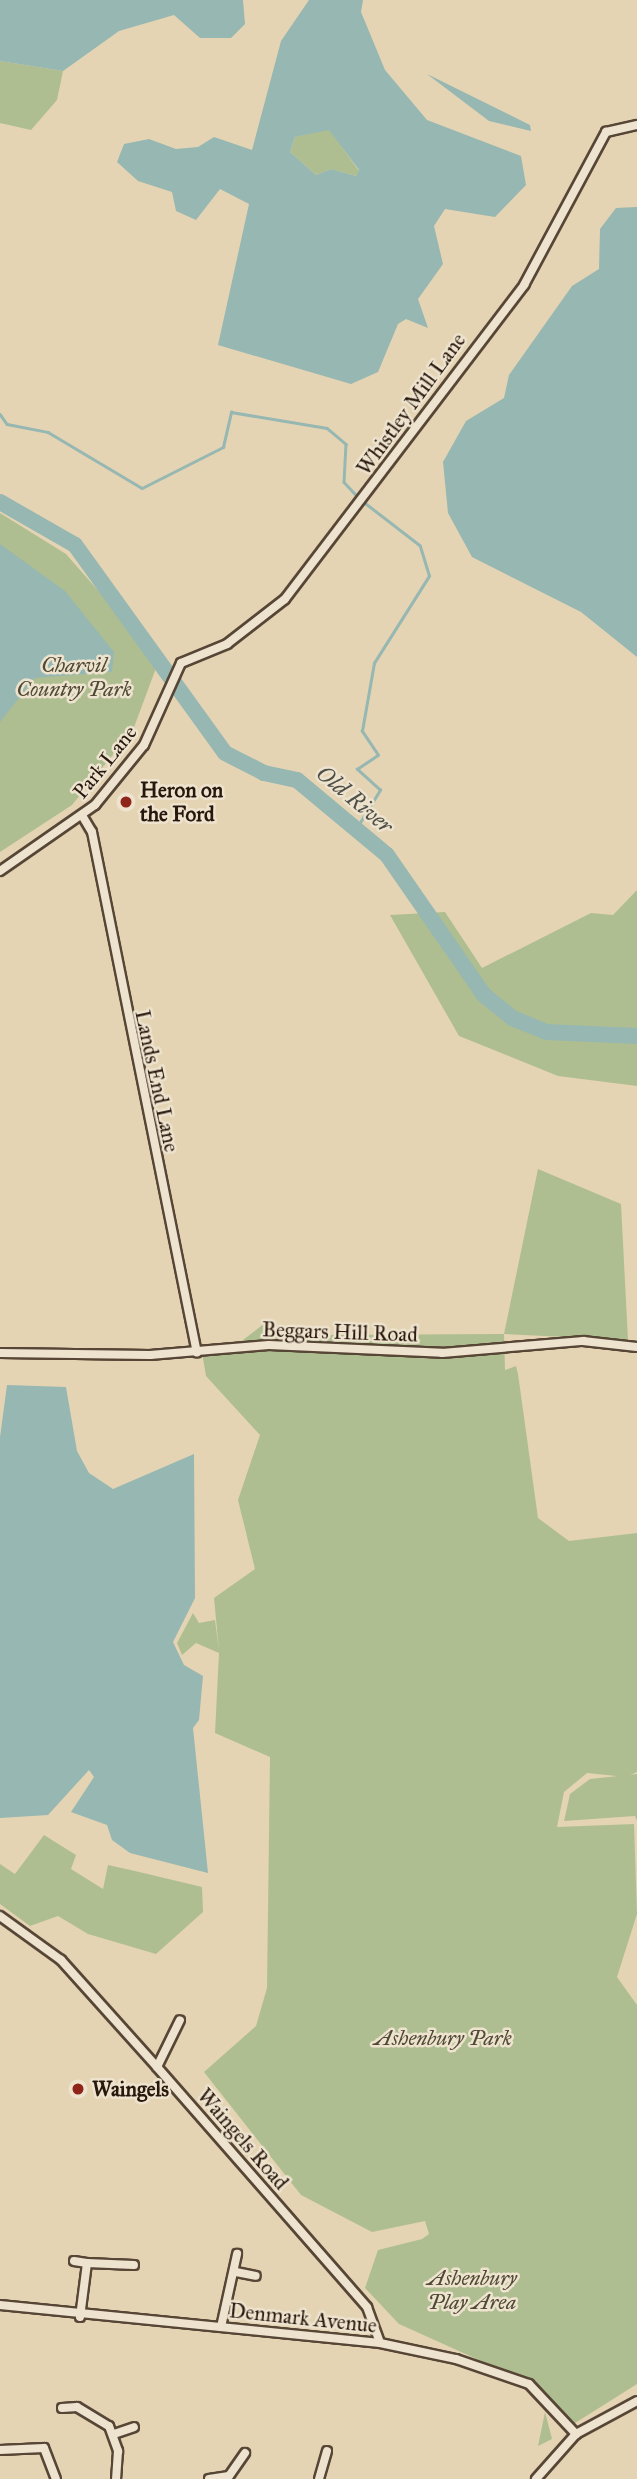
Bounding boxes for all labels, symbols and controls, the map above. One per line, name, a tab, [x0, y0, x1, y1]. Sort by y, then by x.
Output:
street label: Whistley Mill Lane	[351, 328, 471, 480]
park label: Charvil Country Park	[16, 652, 132, 702]
street label: Park Lane	[68, 720, 142, 804]
water label: Old River	[311, 759, 399, 839]
place label: Heron on the Ford	[140, 777, 223, 827]
marker: Heron on the Ford	[118, 794, 134, 810]
street label: Lands End Lane	[130, 1008, 184, 1154]
street label: Beggars Hill Road	[262, 1317, 418, 1347]
park label: Ashenbury Park	[374, 2025, 512, 2051]
place label: Waingels	[92, 2076, 169, 2102]
marker: Waingels	[70, 2081, 86, 2097]
street label: Waingels Road	[192, 2083, 294, 2195]
park label: Ashenbury Play Area	[427, 2265, 517, 2315]
street label: Denmark Avenue	[228, 2298, 378, 2338]

